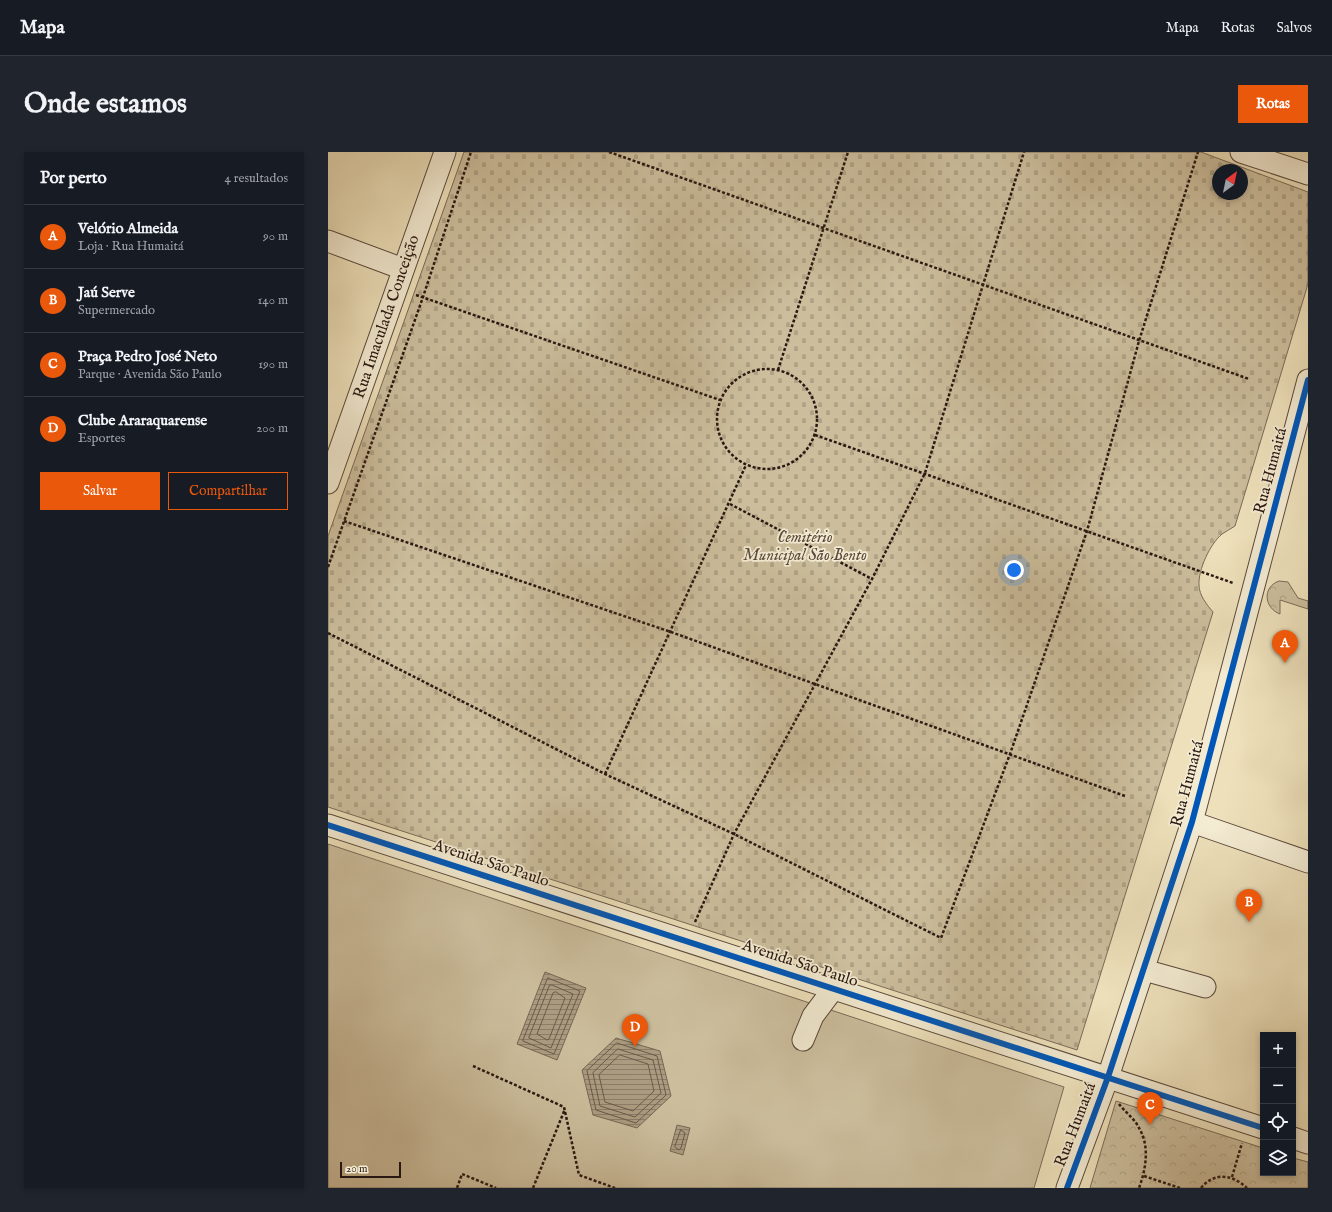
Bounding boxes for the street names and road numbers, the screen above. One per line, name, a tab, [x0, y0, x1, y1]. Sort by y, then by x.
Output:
street label: Rua Imaculada Conceição	[350, 232, 425, 401]
street label: Rua Humaitá	[1250, 426, 1292, 516]
street label: Rua Humaitá	[1167, 739, 1209, 829]
street label: Avenida São Paulo	[429, 835, 552, 892]
street label: Avenida São Paulo	[738, 935, 861, 992]
street label: Rua Humaitá	[1051, 1080, 1101, 1170]

